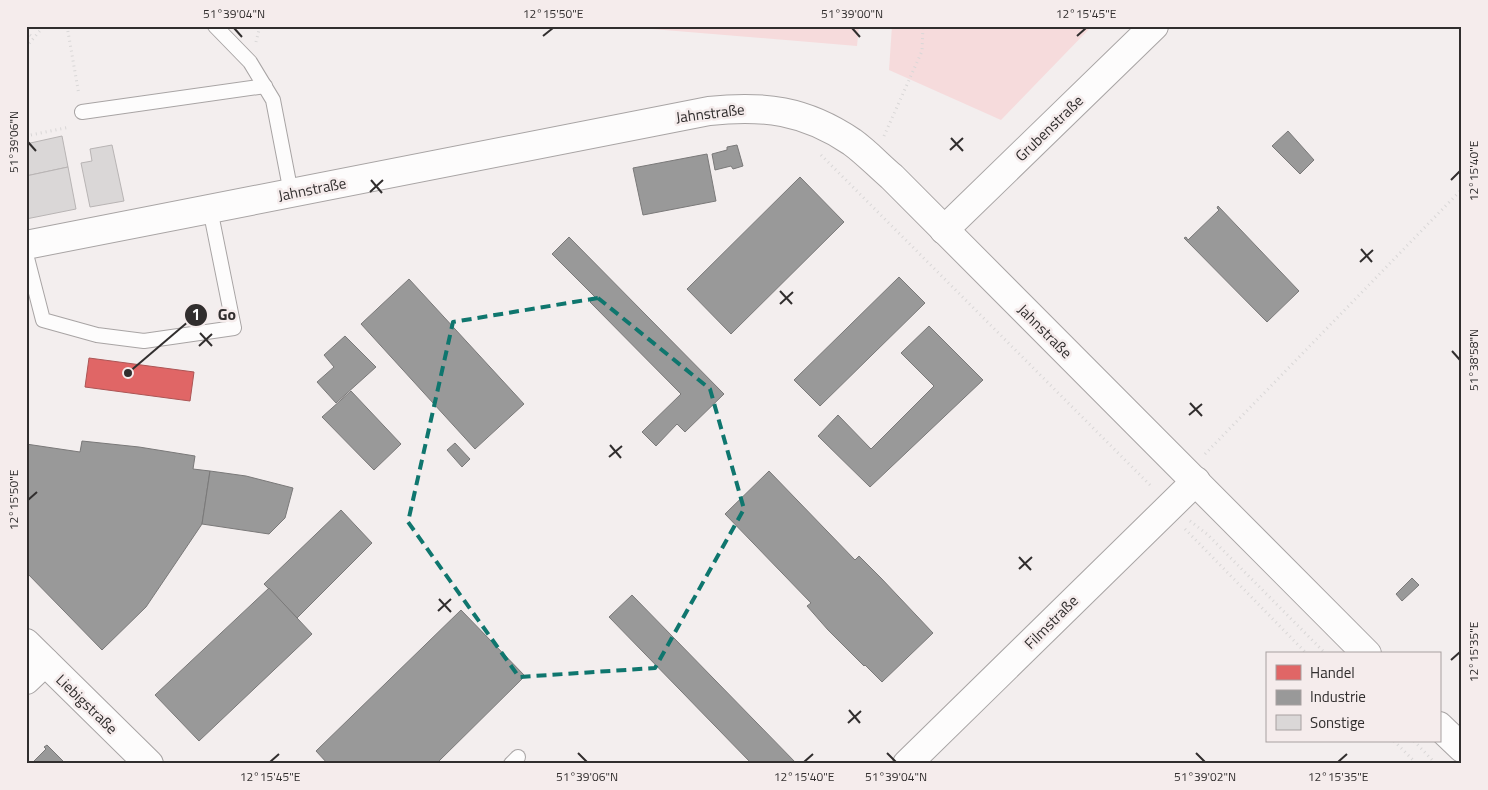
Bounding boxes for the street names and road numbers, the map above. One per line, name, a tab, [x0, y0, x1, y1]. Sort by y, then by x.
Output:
street label: Grubenstraße	[1010, 89, 1088, 167]
street label: Jahnstraße	[674, 97, 746, 129]
street label: Jahnstraße	[276, 171, 348, 207]
street label: Jahnstraße	[1012, 298, 1078, 364]
street label: Filmstraße	[1019, 590, 1083, 654]
street label: Liebigstraße	[51, 669, 123, 739]

